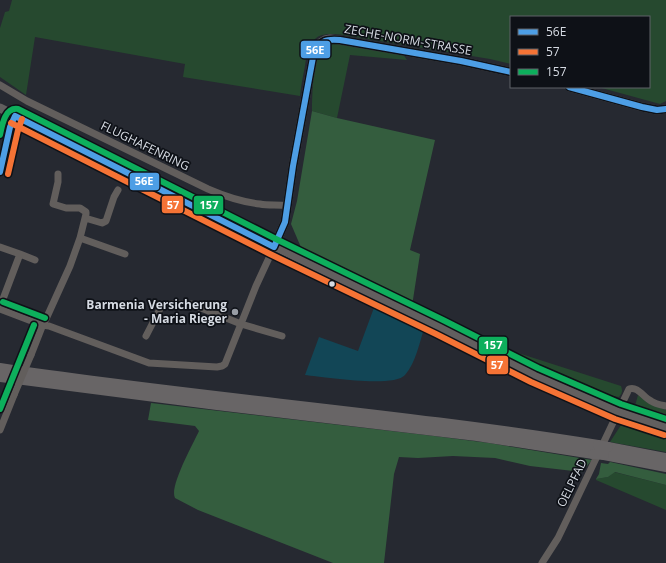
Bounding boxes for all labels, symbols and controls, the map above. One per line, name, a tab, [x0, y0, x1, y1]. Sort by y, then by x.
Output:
legend	[510, 16, 650, 88]
street label: ZECHE-NORM-STRASSE	[343, 20, 473, 59]
text: 56E	[546, 23, 566, 40]
line badge: 56E	[300, 40, 331, 59]
text: 56E	[306, 42, 324, 57]
text: 57	[546, 43, 560, 60]
text: 157	[546, 63, 567, 80]
street label: FLUGHAFENRING	[98, 117, 192, 174]
line badge: 56E	[129, 172, 160, 191]
text: 56E	[135, 173, 153, 188]
line badge: 57	[161, 195, 184, 214]
line badge: 157	[193, 195, 224, 215]
text: 57	[167, 197, 179, 212]
text: 157	[200, 197, 218, 212]
unlabelled marker	[327, 279, 337, 289]
place label: Barmenia Versicherung - Maria Rieger	[86, 296, 228, 327]
marker: Barmenia Versicherung - Maria Rieger	[230, 307, 240, 317]
line badge: 157	[478, 336, 508, 355]
text: 157	[484, 337, 502, 352]
line badge: 57	[486, 355, 509, 375]
text: 57	[491, 357, 503, 372]
street label: OELPFAD	[553, 456, 591, 510]

